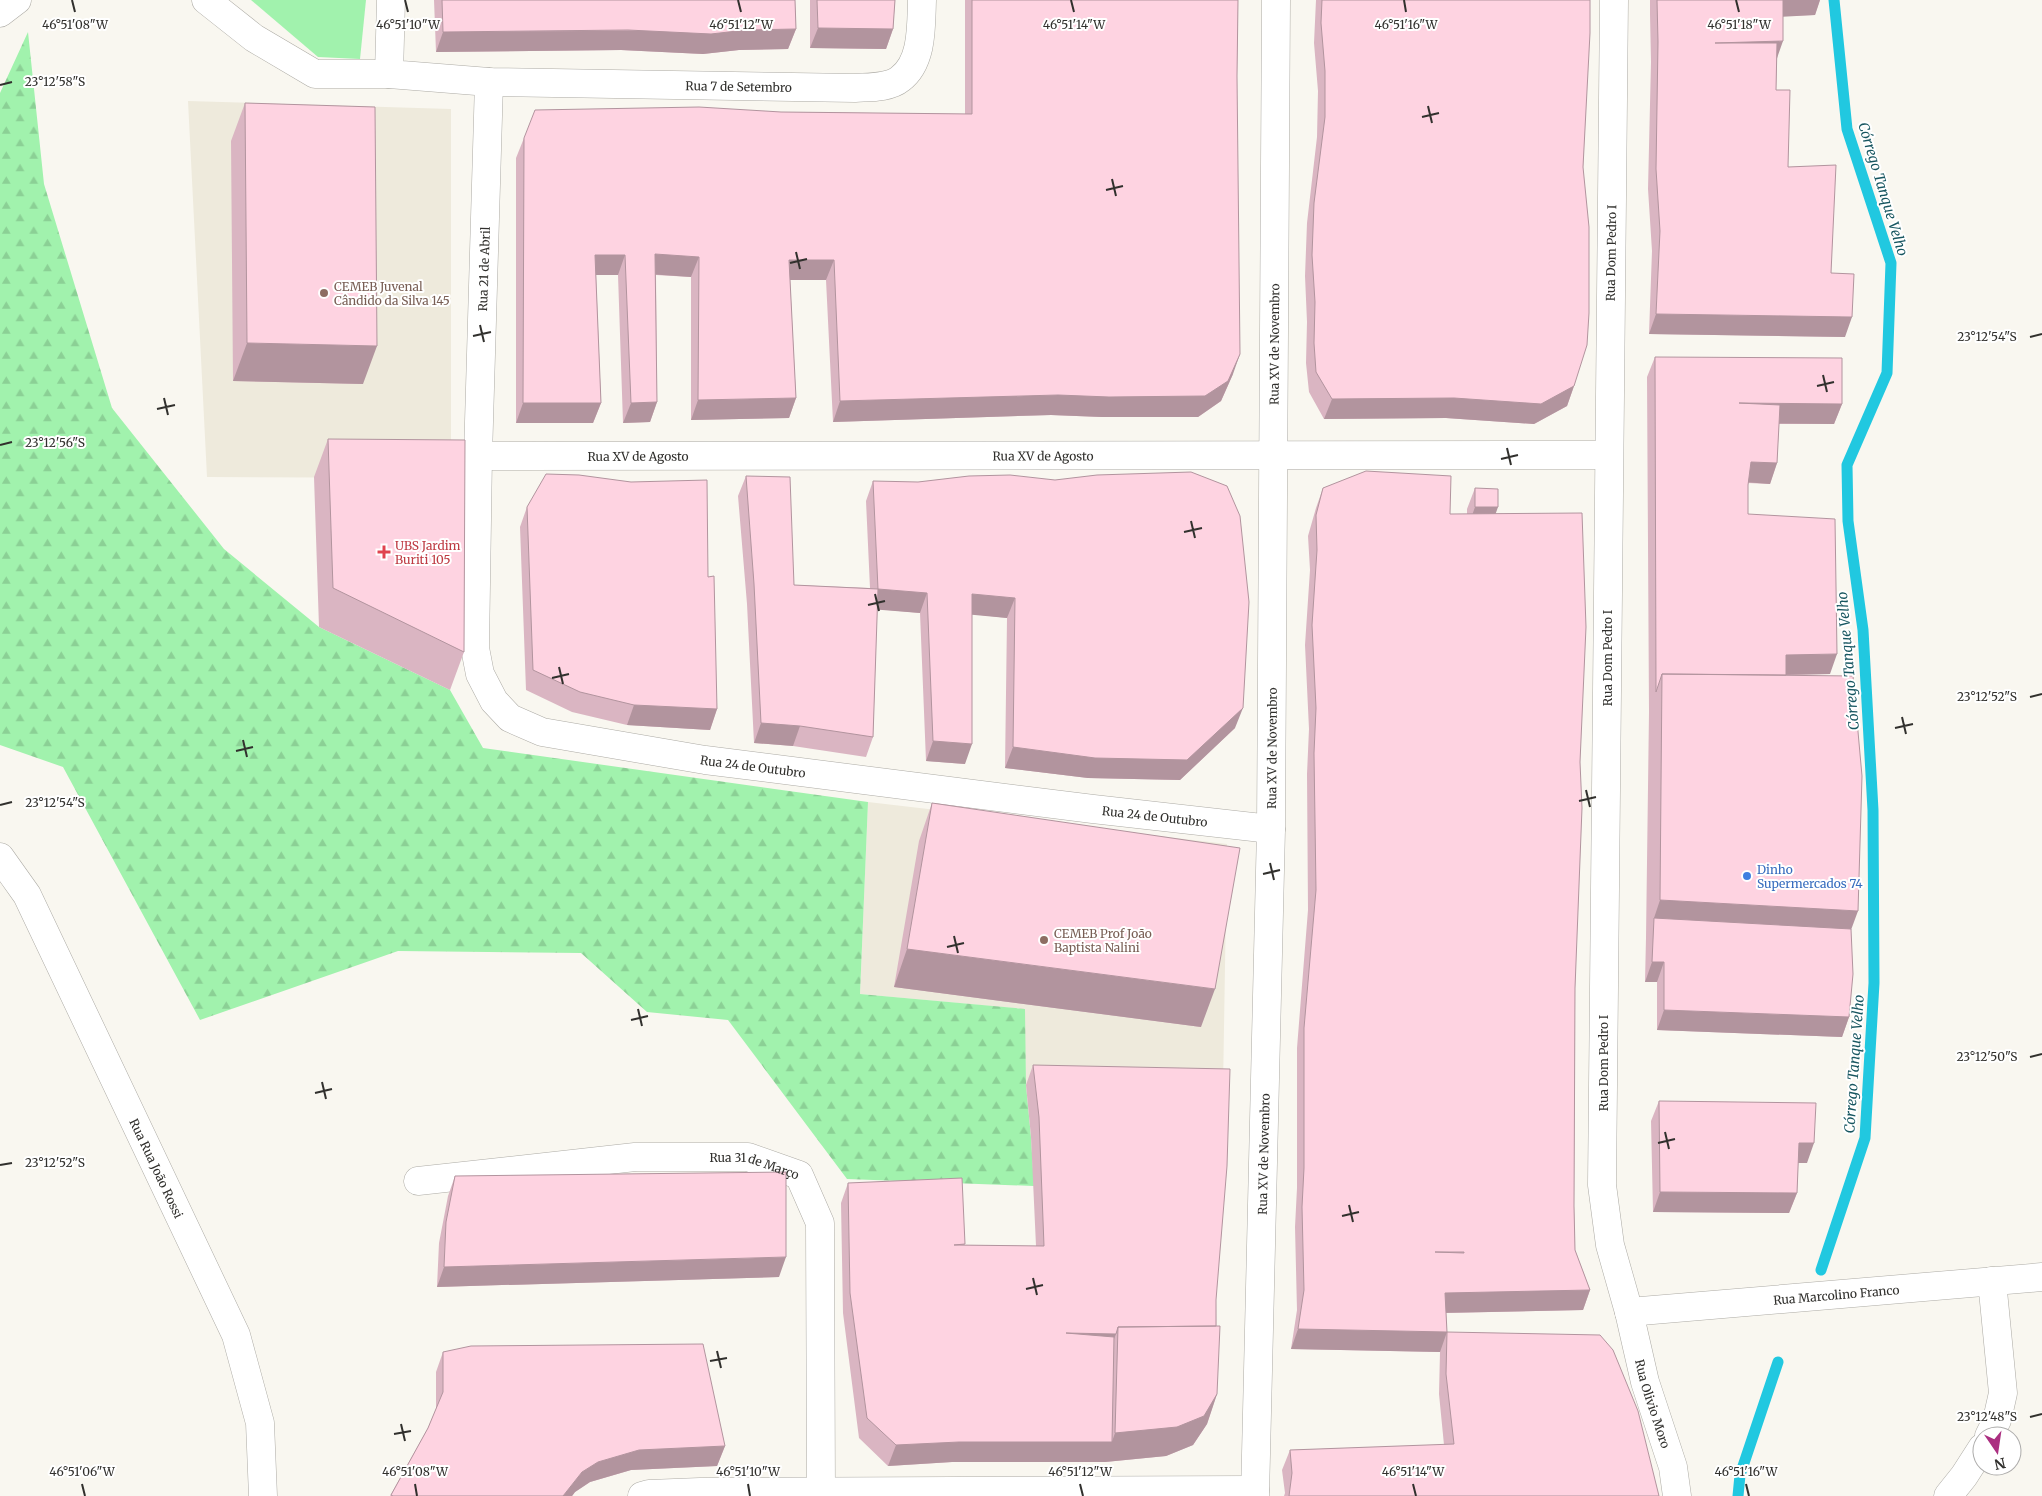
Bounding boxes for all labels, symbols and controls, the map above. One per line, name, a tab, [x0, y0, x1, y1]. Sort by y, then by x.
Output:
text: 46°51'08"W	[42, 17, 109, 32]
text: 46°51'10"W	[376, 17, 441, 32]
text: 46°51'12"W	[709, 17, 774, 32]
text: 46°51'14"W	[1043, 17, 1106, 32]
text: 46°51'16"W	[1374, 17, 1439, 32]
text: 46°51'18"W	[1707, 17, 1772, 32]
text: 23°12'58"S	[25, 74, 85, 89]
street label: Rua 7 de Setembro	[685, 78, 792, 94]
water label: Córrego Tanque Velho	[1854, 120, 1912, 258]
street label: Rua Dom Pedro I	[1603, 205, 1619, 301]
street label: Rua 21 de Abril	[475, 226, 493, 312]
place label: CEMEB Juvenal Cândido da Silva 145	[334, 279, 450, 308]
street label: Rua XV de Novembro	[1266, 283, 1282, 405]
marker: CEMEB Juvenal Cândido da Silva 145	[318, 287, 330, 299]
text: 23°12'54"S	[1957, 329, 2017, 344]
text: 23°12'56"S	[25, 435, 85, 450]
street label: Rua XV de Agosto	[587, 448, 689, 463]
street label: Rua XV de Agosto	[992, 448, 1094, 463]
place label: UBS Jardim Buriti 105	[395, 538, 461, 567]
marker: UBS Jardim Buriti 105	[377, 545, 391, 559]
water label: Córrego Tanque Velho	[1833, 591, 1863, 731]
street label: Rua Dom Pedro I	[1600, 610, 1615, 706]
street label: Rua XV de Novembro	[1264, 687, 1279, 809]
text: 23°12'52"S	[1957, 689, 2017, 704]
street label: Rua 24 de Outubro	[699, 752, 806, 780]
text: 23°12'54"S	[25, 795, 85, 810]
street label: Rua 24 de Outubro	[1101, 803, 1208, 829]
place label: Dinho Supermercados 74	[1757, 862, 1863, 891]
marker: Dinho Supermercados 74	[1741, 870, 1753, 882]
place label: CEMEB Prof João Baptista Nalini	[1054, 926, 1152, 955]
marker: CEMEB Prof João Baptista Nalini	[1038, 934, 1050, 946]
water label: Córrego Tanque Velho	[1840, 994, 1868, 1134]
street label: Rua Dom Pedro I	[1596, 1015, 1611, 1111]
text: 23°12'50"S	[1957, 1049, 2017, 1064]
street label: Rua XV de Novembro	[1254, 1093, 1272, 1215]
street label: Rua Rua João Rossi	[127, 1116, 187, 1220]
street label: Rua 31 de Março	[709, 1150, 801, 1182]
text: 23°12'52"S	[25, 1155, 85, 1170]
street label: Rua Marcolino Franco	[1773, 1282, 1900, 1307]
street label: Rua Olivio Moro	[1633, 1358, 1674, 1450]
text: 23°12'48"S	[1957, 1409, 2017, 1424]
north arrow	[1972, 1426, 2022, 1476]
text: N	[1993, 1454, 2007, 1474]
text: 46°51'06"W	[49, 1464, 116, 1479]
text: 46°51'08"W	[382, 1464, 449, 1479]
text: 46°51'10"W	[716, 1464, 781, 1479]
text: 46°51'12"W	[1048, 1464, 1113, 1479]
text: 46°51'14"W	[1382, 1464, 1445, 1479]
text: 46°51'16"W	[1714, 1464, 1779, 1479]

